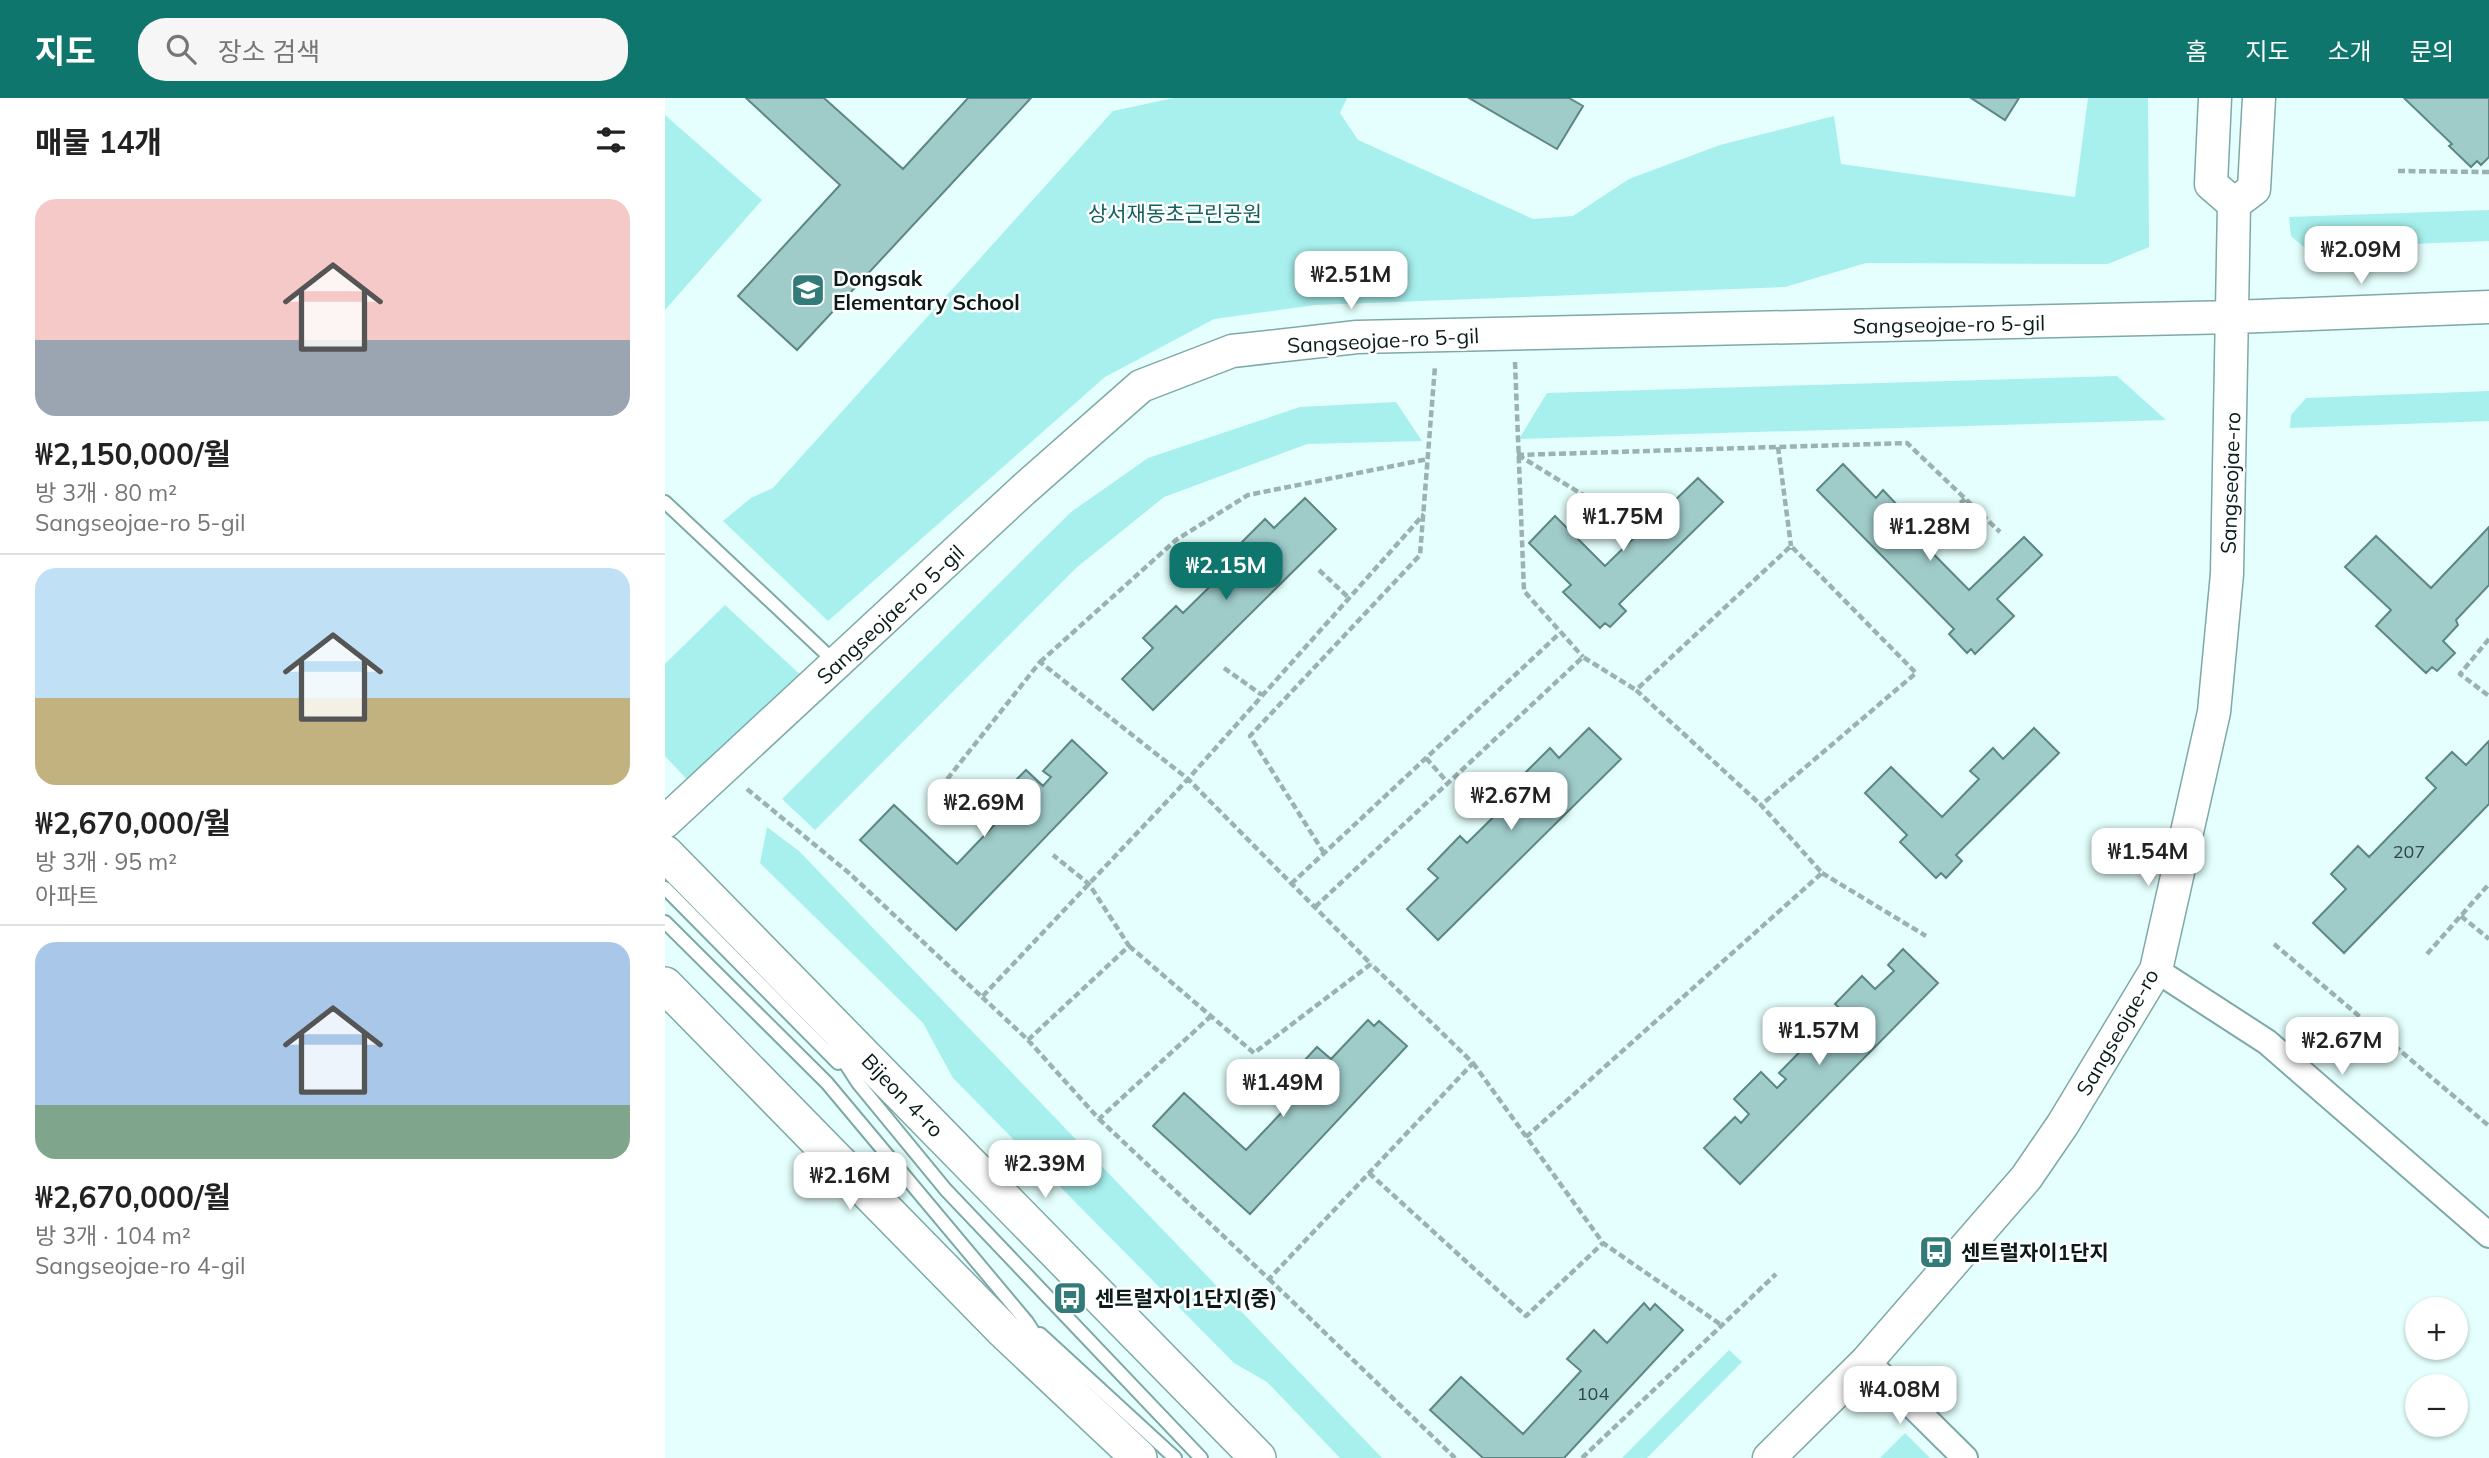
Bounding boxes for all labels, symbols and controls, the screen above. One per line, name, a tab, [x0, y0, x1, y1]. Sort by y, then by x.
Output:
search box	[138, 18, 628, 81]
text: 지도	[35, 30, 96, 71]
icon: search	[162, 30, 200, 68]
text: 장소 검색	[218, 35, 320, 68]
text: 홈	[2185, 36, 2207, 66]
text: 지도	[2245, 36, 2290, 66]
text: 소개	[2328, 36, 2372, 66]
text: 문의	[2410, 36, 2454, 66]
icon: filters	[592, 121, 630, 159]
text: 매물 14개	[35, 123, 162, 161]
park label: 상서재동초근린공원	[1088, 200, 1262, 226]
pin: ₩2.09M	[2304, 226, 2418, 286]
text: ₩2.09M	[2321, 234, 2401, 263]
icon: home	[270, 244, 396, 370]
pin: ₩2.51M	[1294, 252, 1408, 311]
text: ₩2.51M	[1311, 259, 1391, 288]
place label: Dongsak Elementary School	[833, 265, 1020, 315]
school or university icon: Dongsak Elementary School	[789, 271, 827, 309]
street label: Sangseojae-ro 5-gil	[1853, 309, 2045, 339]
street label: Sangseojae-ro 5-gil	[1286, 322, 1480, 358]
street label: Sangseojae-ro	[2215, 411, 2245, 555]
text: ₩2,150,000/월	[35, 435, 231, 473]
text: 방 3개 · 80 m²	[35, 478, 177, 507]
pin: ₩1.75M	[1566, 494, 1680, 553]
text: ₩1.75M	[1583, 501, 1663, 530]
pin: ₩1.28M	[1873, 504, 1987, 563]
text: Sangseojae-ro 5-gil	[35, 508, 246, 537]
text: ₩1.28M	[1890, 511, 1970, 540]
street label: Sangseojae-ro 5-gil	[811, 539, 969, 689]
pin: ₩2.15M	[1169, 542, 1283, 602]
text: ₩2.15M	[1186, 550, 1266, 579]
icon: home	[270, 614, 396, 740]
pin: ₩2.67M	[1454, 772, 1568, 832]
pin: ₩2.69M	[927, 780, 1041, 839]
text: ₩2.67M	[1471, 780, 1551, 809]
text: ₩2.69M	[944, 787, 1024, 816]
text: ₩2,670,000/월	[35, 804, 231, 842]
pin: ₩1.54M	[2091, 828, 2205, 888]
text: ₩1.54M	[2108, 836, 2188, 865]
house number: 207	[2393, 840, 2425, 863]
text: 방 3개 · 95 m²	[35, 847, 177, 876]
text: 아파트	[35, 881, 98, 910]
street label: Sangseojae-ro	[2070, 964, 2164, 1100]
icon: home	[270, 987, 396, 1113]
pin: ₩1.57M	[1762, 1007, 1876, 1067]
text: ₩1.57M	[1779, 1015, 1859, 1044]
pin: ₩2.67M	[2285, 1018, 2399, 1077]
text: ₩2.67M	[2302, 1025, 2382, 1054]
street label: Bijeon 4-ro	[857, 1048, 949, 1142]
pin: ₩1.49M	[1226, 1060, 1340, 1119]
text: ₩1.49M	[1243, 1067, 1323, 1096]
pin: ₩2.39M	[988, 1140, 1102, 1200]
text: ₩2.39M	[1005, 1148, 1085, 1177]
pin: ₩2.16M	[793, 1152, 907, 1212]
text: ₩2.16M	[810, 1160, 890, 1189]
text: ₩2,670,000/월	[35, 1178, 231, 1216]
text: 방 3개 · 104 m²	[35, 1221, 191, 1250]
bus stop icon: 센트럴자이1단지	[1917, 1233, 1955, 1271]
place label: 센트럴자이1단지	[1961, 1239, 2109, 1265]
text: Sangseojae-ro 4-gil	[35, 1251, 246, 1280]
bus stop icon: 센트럴자이1단지(중)	[1051, 1279, 1089, 1317]
place label: 센트럴자이1단지(중)	[1095, 1285, 1277, 1311]
map controls	[2405, 1297, 2468, 1437]
button: +	[2405, 1297, 2468, 1360]
pin: ₩4.08M	[1843, 1366, 1957, 1426]
text: ₩4.08M	[1860, 1374, 1940, 1403]
button: −	[2405, 1374, 2468, 1437]
house number: 104	[1577, 1382, 1609, 1405]

